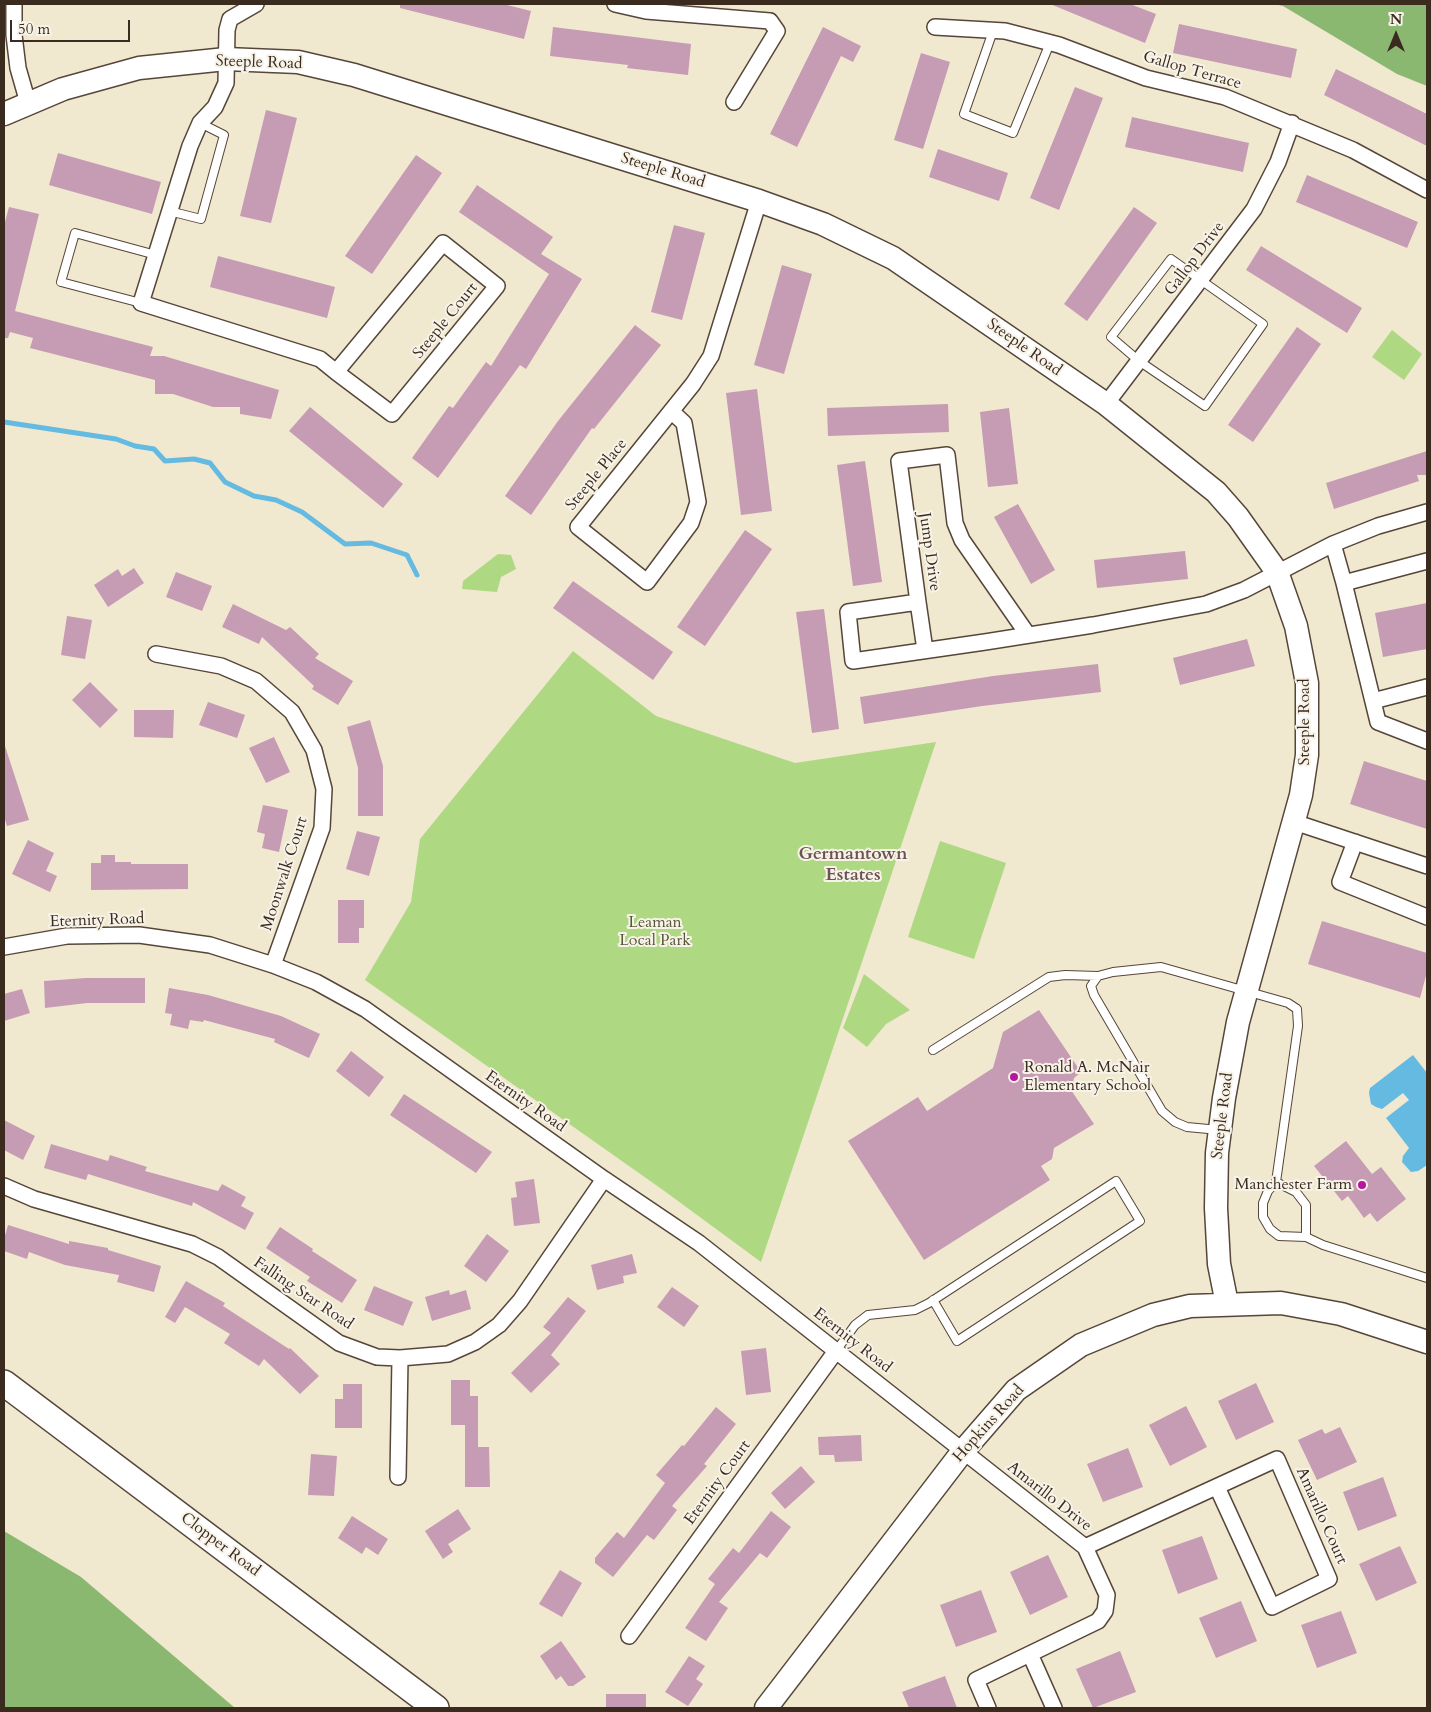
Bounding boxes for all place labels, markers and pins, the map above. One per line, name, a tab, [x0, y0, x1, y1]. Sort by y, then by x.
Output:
place label: Ronald A. McNair Elementary School	[1024, 1058, 1151, 1096]
marker: Ronald A. McNair Elementary School	[1008, 1071, 1020, 1083]
place label: Manchester Farm	[1234, 1175, 1352, 1195]
marker: Manchester Farm	[1356, 1179, 1368, 1191]

